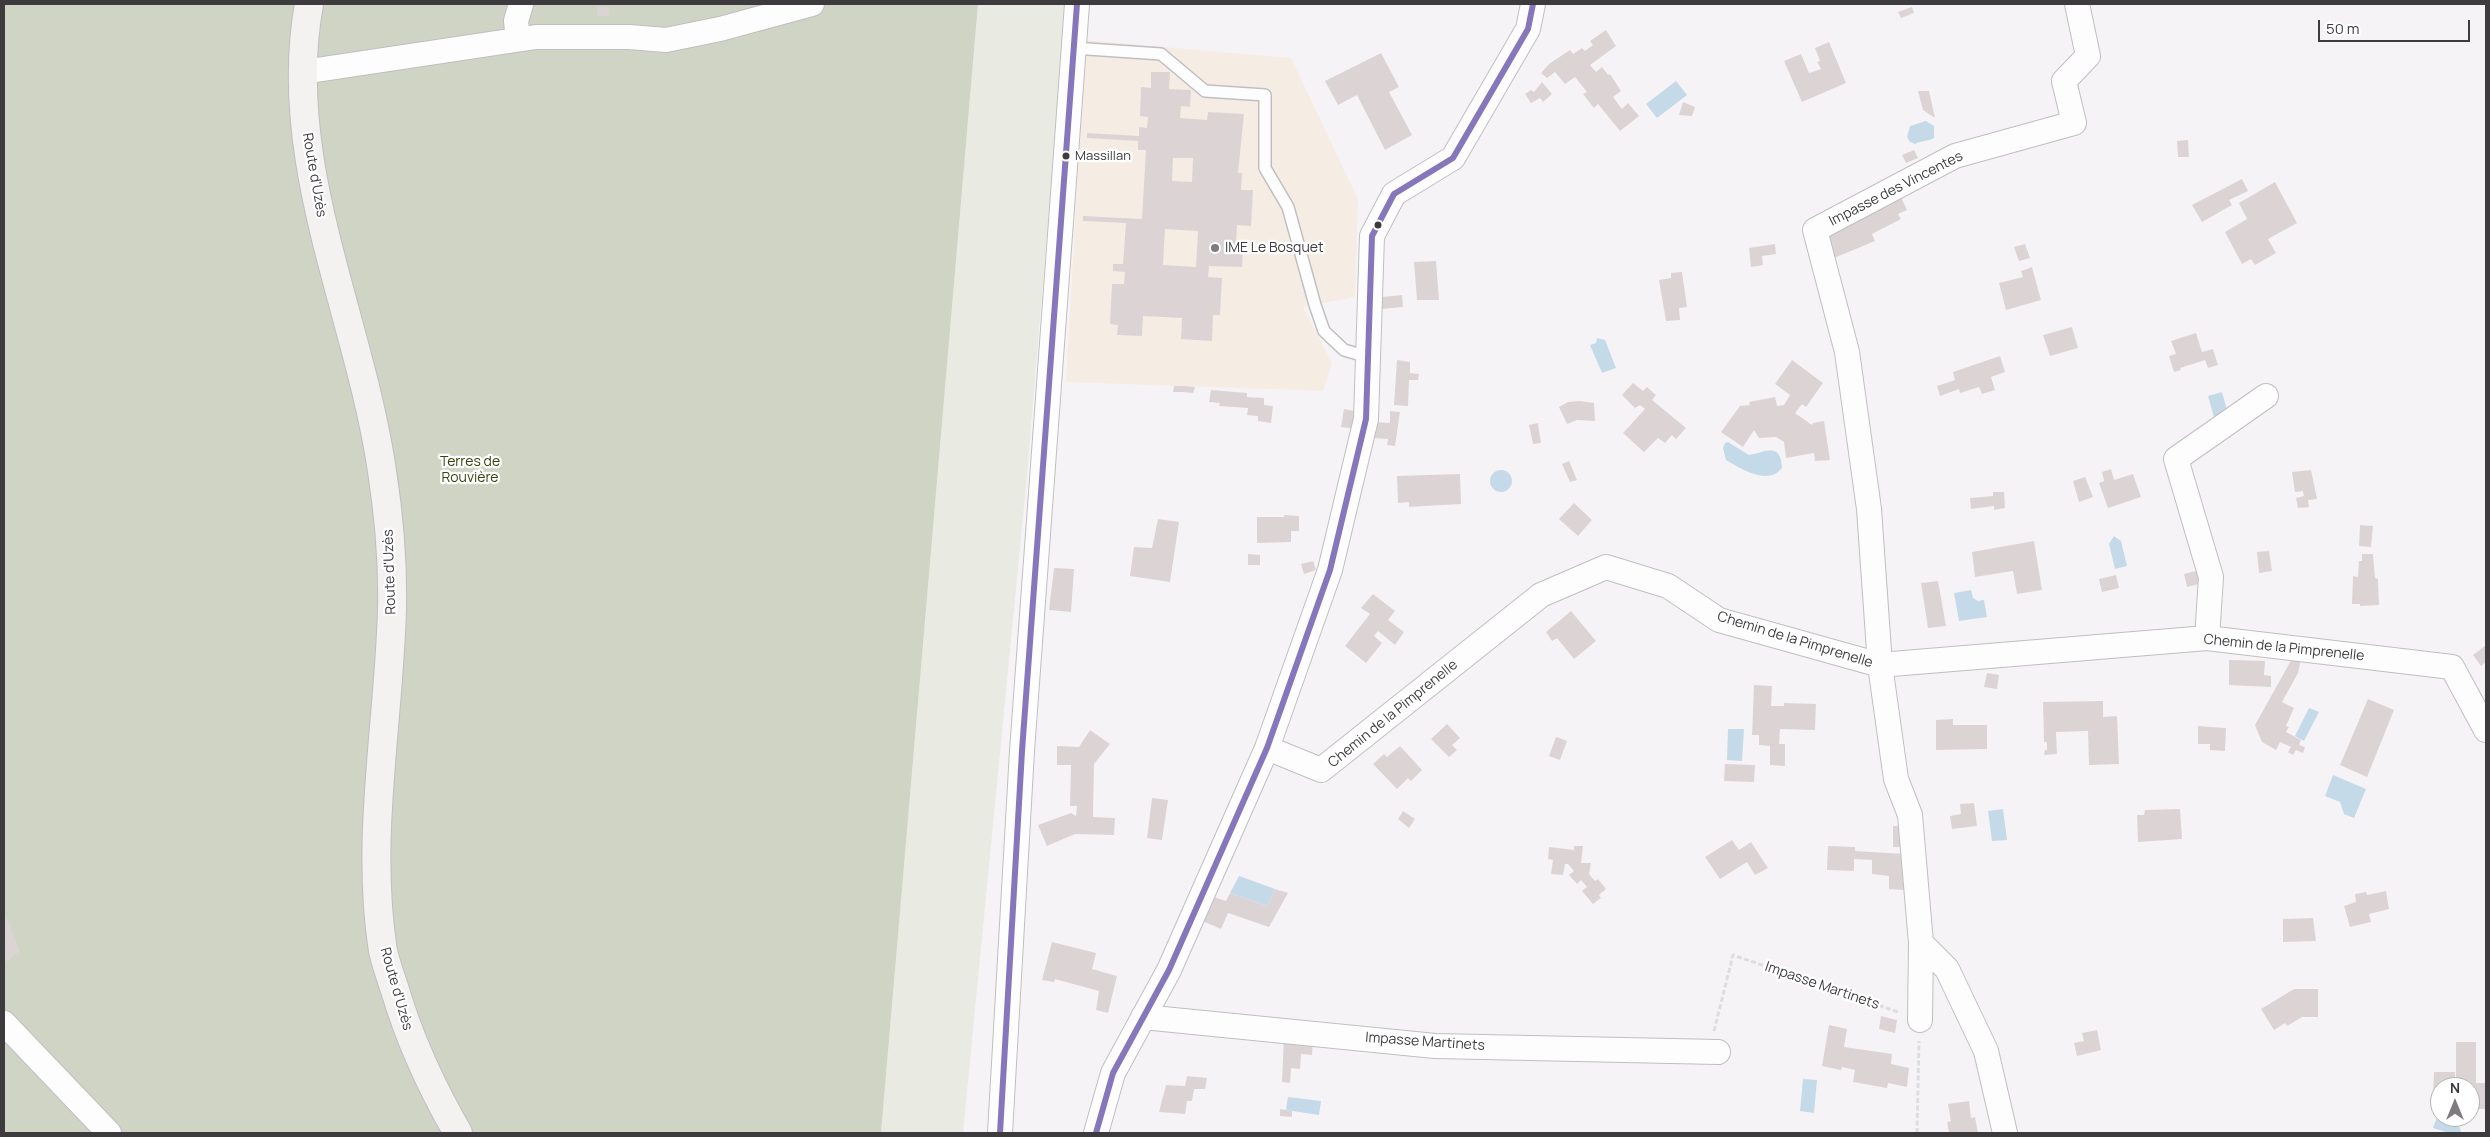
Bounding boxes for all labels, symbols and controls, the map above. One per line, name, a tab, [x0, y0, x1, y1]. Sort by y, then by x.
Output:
scale bar	[2320, 10, 2472, 42]
text: 50 m	[2326, 18, 2360, 39]
street label: Route d'Uzès	[298, 132, 330, 218]
place label: Massillan	[1075, 148, 1131, 164]
street label: Impasse des Vincentes	[1826, 148, 1966, 230]
marker: Massillan	[1061, 151, 1071, 161]
unlabelled marker	[1373, 220, 1383, 230]
place label: IME Le Bosquet	[1225, 240, 1323, 256]
marker: IME Le Bosquet	[1209, 242, 1221, 254]
park label: Terres de Rouvière	[440, 454, 500, 487]
street label: Route d'Uzès	[380, 529, 400, 615]
street label: Chemin de la Pimprenelle	[1715, 608, 1875, 672]
street label: Chemin de la Pimprenelle	[2203, 631, 2365, 665]
street label: Chemin de la Pimprenelle	[1325, 657, 1461, 771]
street label: Route d'Uzès	[376, 946, 416, 1032]
street label: Impasse Martinets	[1763, 959, 1881, 1013]
street label: Impasse Martinets	[1365, 1029, 1485, 1055]
north arrow	[2430, 1077, 2480, 1127]
text: N	[2450, 1078, 2460, 1097]

